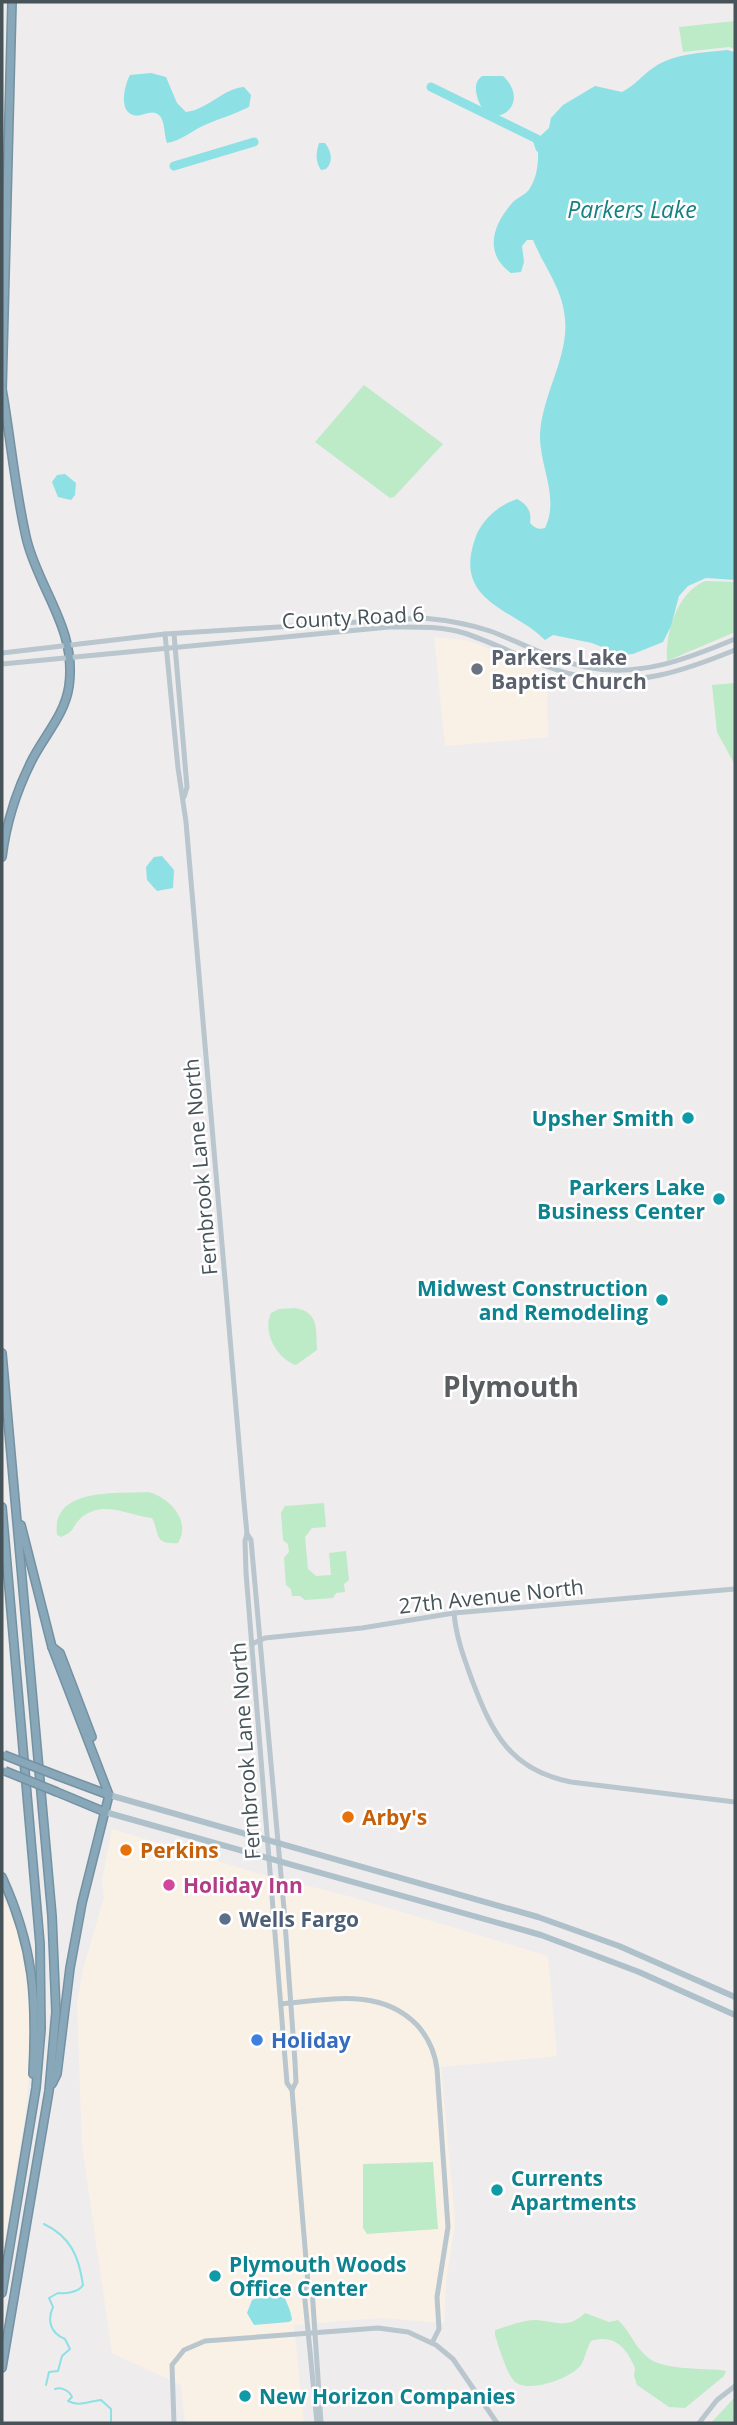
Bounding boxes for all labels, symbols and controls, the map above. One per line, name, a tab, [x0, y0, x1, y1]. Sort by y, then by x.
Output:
water label: Parkers Lake	[567, 193, 697, 225]
street label: County Road 6	[281, 599, 425, 635]
place label: Parkers Lake Baptist Church	[491, 643, 647, 695]
marker: Parkers Lake Baptist Church	[469, 661, 485, 677]
street label: Fernbrook Lane North	[177, 1057, 223, 1277]
place label: Upsher Smith	[532, 1104, 674, 1132]
marker: Upsher Smith	[680, 1110, 696, 1126]
place label: Parkers Lake Business Center	[537, 1173, 705, 1225]
marker: Parkers Lake Business Center	[711, 1191, 727, 1207]
place label: Midwest Construction and Remodeling	[417, 1274, 648, 1326]
marker: Midwest Construction and Remodeling	[654, 1292, 670, 1308]
district label: Plymouth	[443, 1367, 579, 1405]
street label: 27th Avenue North	[397, 1572, 585, 1620]
street label: Fernbrook Lane North	[223, 1642, 267, 1860]
place label: Arby's	[362, 1803, 427, 1831]
marker: Arby's	[340, 1809, 356, 1825]
place label: Perkins	[140, 1836, 219, 1864]
marker: Perkins	[118, 1842, 134, 1858]
place label: Holiday Inn	[183, 1871, 303, 1899]
marker: Holiday Inn	[161, 1877, 177, 1893]
place label: Wells Fargo	[239, 1905, 359, 1933]
marker: Wells Fargo	[217, 1911, 233, 1927]
place label: Holiday	[271, 2026, 351, 2054]
marker: Holiday	[249, 2032, 265, 2048]
place label: Currents Apartments	[511, 2164, 637, 2216]
marker: Currents Apartments	[489, 2182, 505, 2198]
place label: Plymouth Woods Office Center	[229, 2250, 406, 2302]
marker: Plymouth Woods Office Center	[207, 2268, 223, 2284]
place label: New Horizon Companies	[259, 2382, 515, 2410]
marker: New Horizon Companies	[237, 2388, 253, 2404]

